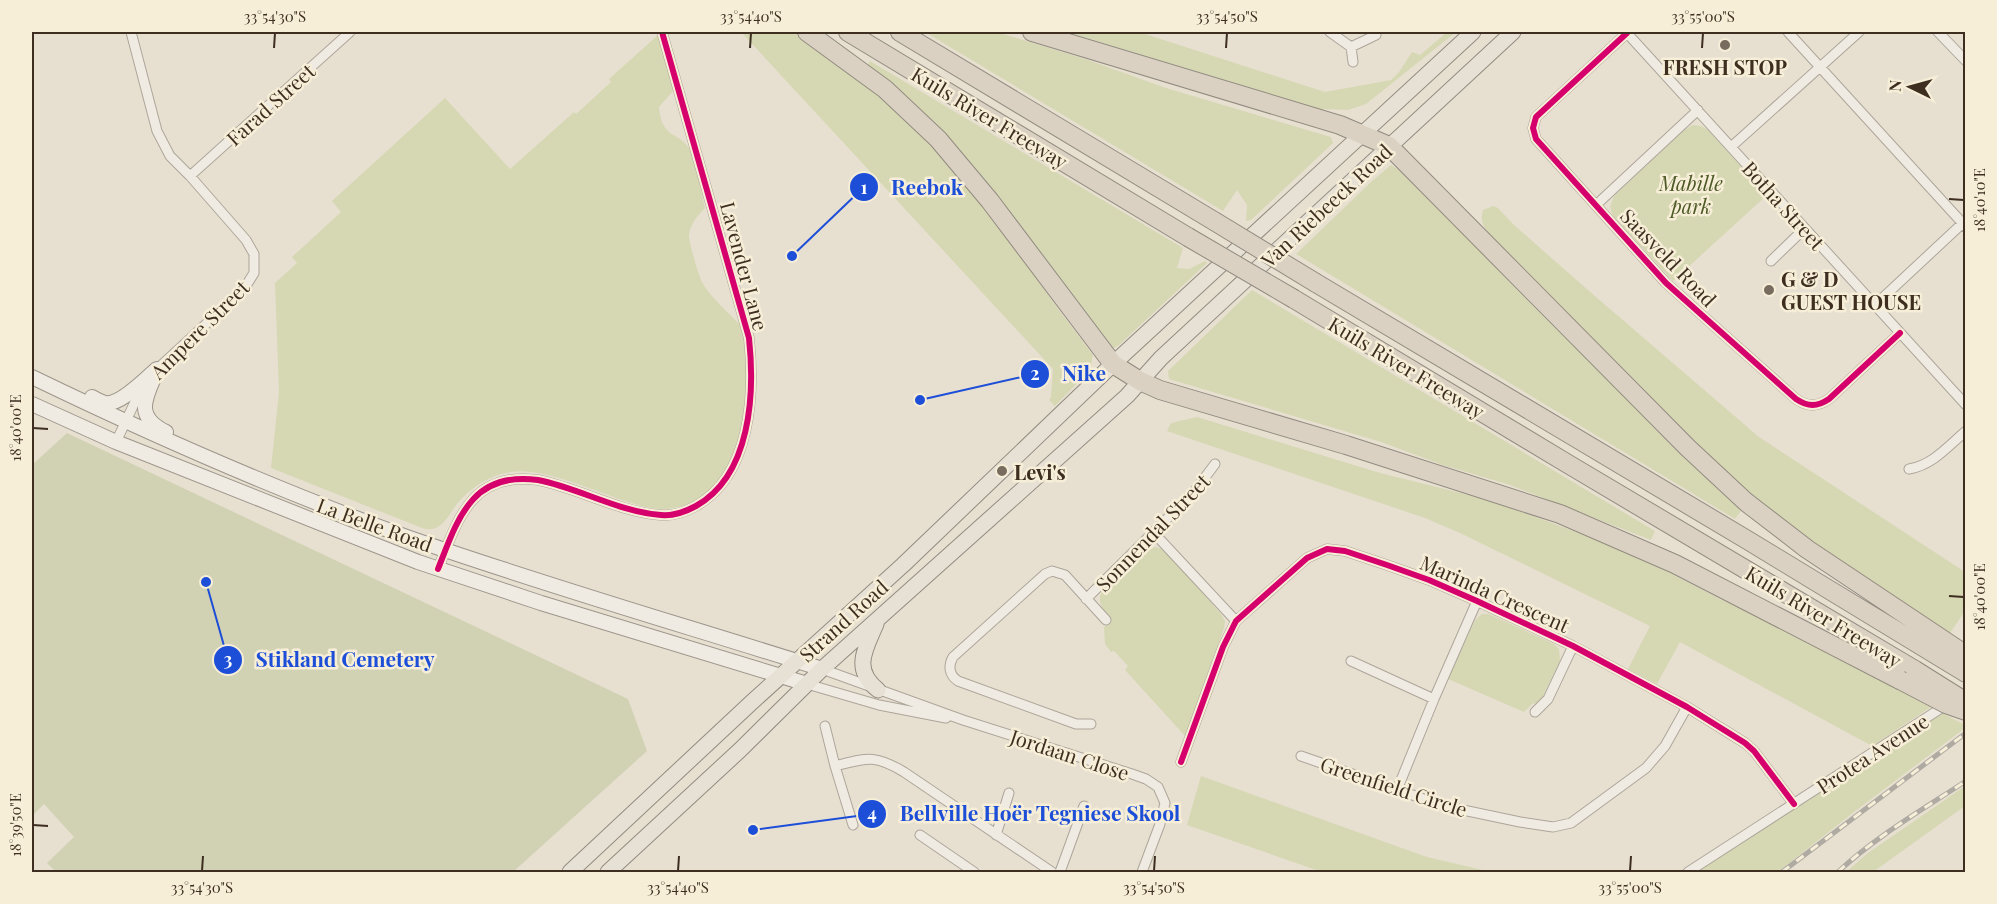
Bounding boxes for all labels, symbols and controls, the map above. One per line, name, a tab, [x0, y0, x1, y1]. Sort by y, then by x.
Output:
text: 33°54'30"S	[244, 6, 306, 26]
text: 33°54'40"S	[720, 6, 782, 26]
text: 33°54'50"S	[1196, 6, 1258, 26]
text: 33°55'00"S	[1671, 6, 1735, 26]
marker: FRESH STOP	[1718, 38, 1732, 52]
place label: FRESH STOP	[1663, 53, 1787, 80]
street label: Farad Street	[220, 56, 321, 151]
north arrow	[1880, 57, 1940, 117]
street label: Kuils River Freeway	[907, 60, 1073, 174]
text: N	[1884, 79, 1906, 92]
street label: Van Riebeeck Road	[1254, 137, 1398, 273]
street label: Botha Street	[1737, 155, 1832, 256]
callout: Reebok	[849, 168, 974, 207]
text: 18°40'10"E	[1969, 168, 1989, 232]
park label: Mabille park	[1658, 169, 1723, 219]
text: Reebok	[891, 172, 964, 200]
text: 1	[861, 175, 868, 199]
street label: Lavender Lane	[715, 199, 775, 333]
street label: Saasveld Road	[1615, 202, 1723, 312]
place label: G & D GUEST HOUSE	[1781, 265, 1921, 315]
street label: Ampere Street	[143, 273, 255, 385]
marker: G & D GUEST HOUSE	[1762, 283, 1776, 297]
street label: Kuils River Freeway	[1324, 310, 1490, 424]
callout: Nike	[1020, 354, 1118, 393]
text: Nike	[1062, 358, 1106, 386]
text: 2	[1030, 361, 1040, 385]
text: 18°40'00"E	[5, 394, 25, 462]
place label: Levi's	[1014, 458, 1066, 485]
marker: Levi's	[995, 464, 1009, 478]
street label: Sonnendal Street	[1089, 467, 1216, 597]
street label: La Belle Road	[314, 491, 437, 557]
street label: Marinda Crescent	[1416, 548, 1575, 638]
street label: Kuils River Freeway	[1741, 559, 1907, 673]
text: 18°40'00"E	[1969, 563, 1989, 631]
street label: Strand Road	[793, 573, 893, 667]
callout: Stikland Cemetery	[213, 640, 446, 679]
text: Stikland Cemetery	[255, 644, 435, 672]
text: 3	[224, 647, 233, 671]
street label: Protea Avenue	[1811, 707, 1933, 799]
street label: Jordaan Close	[1006, 722, 1133, 786]
street label: Greenfield Circle	[1317, 750, 1471, 822]
text: 18°39'50"E	[5, 793, 25, 857]
callout: Bellville Hoër Tegniese Skool	[857, 794, 1193, 833]
text: Bellville Hoër Tegniese Skool	[900, 798, 1181, 826]
text: 4	[867, 801, 877, 825]
text: 33°54'30"S	[171, 877, 233, 897]
text: 33°54'40"S	[647, 877, 709, 897]
text: 33°54'50"S	[1123, 877, 1185, 897]
text: 33°55'00"S	[1598, 877, 1662, 897]

